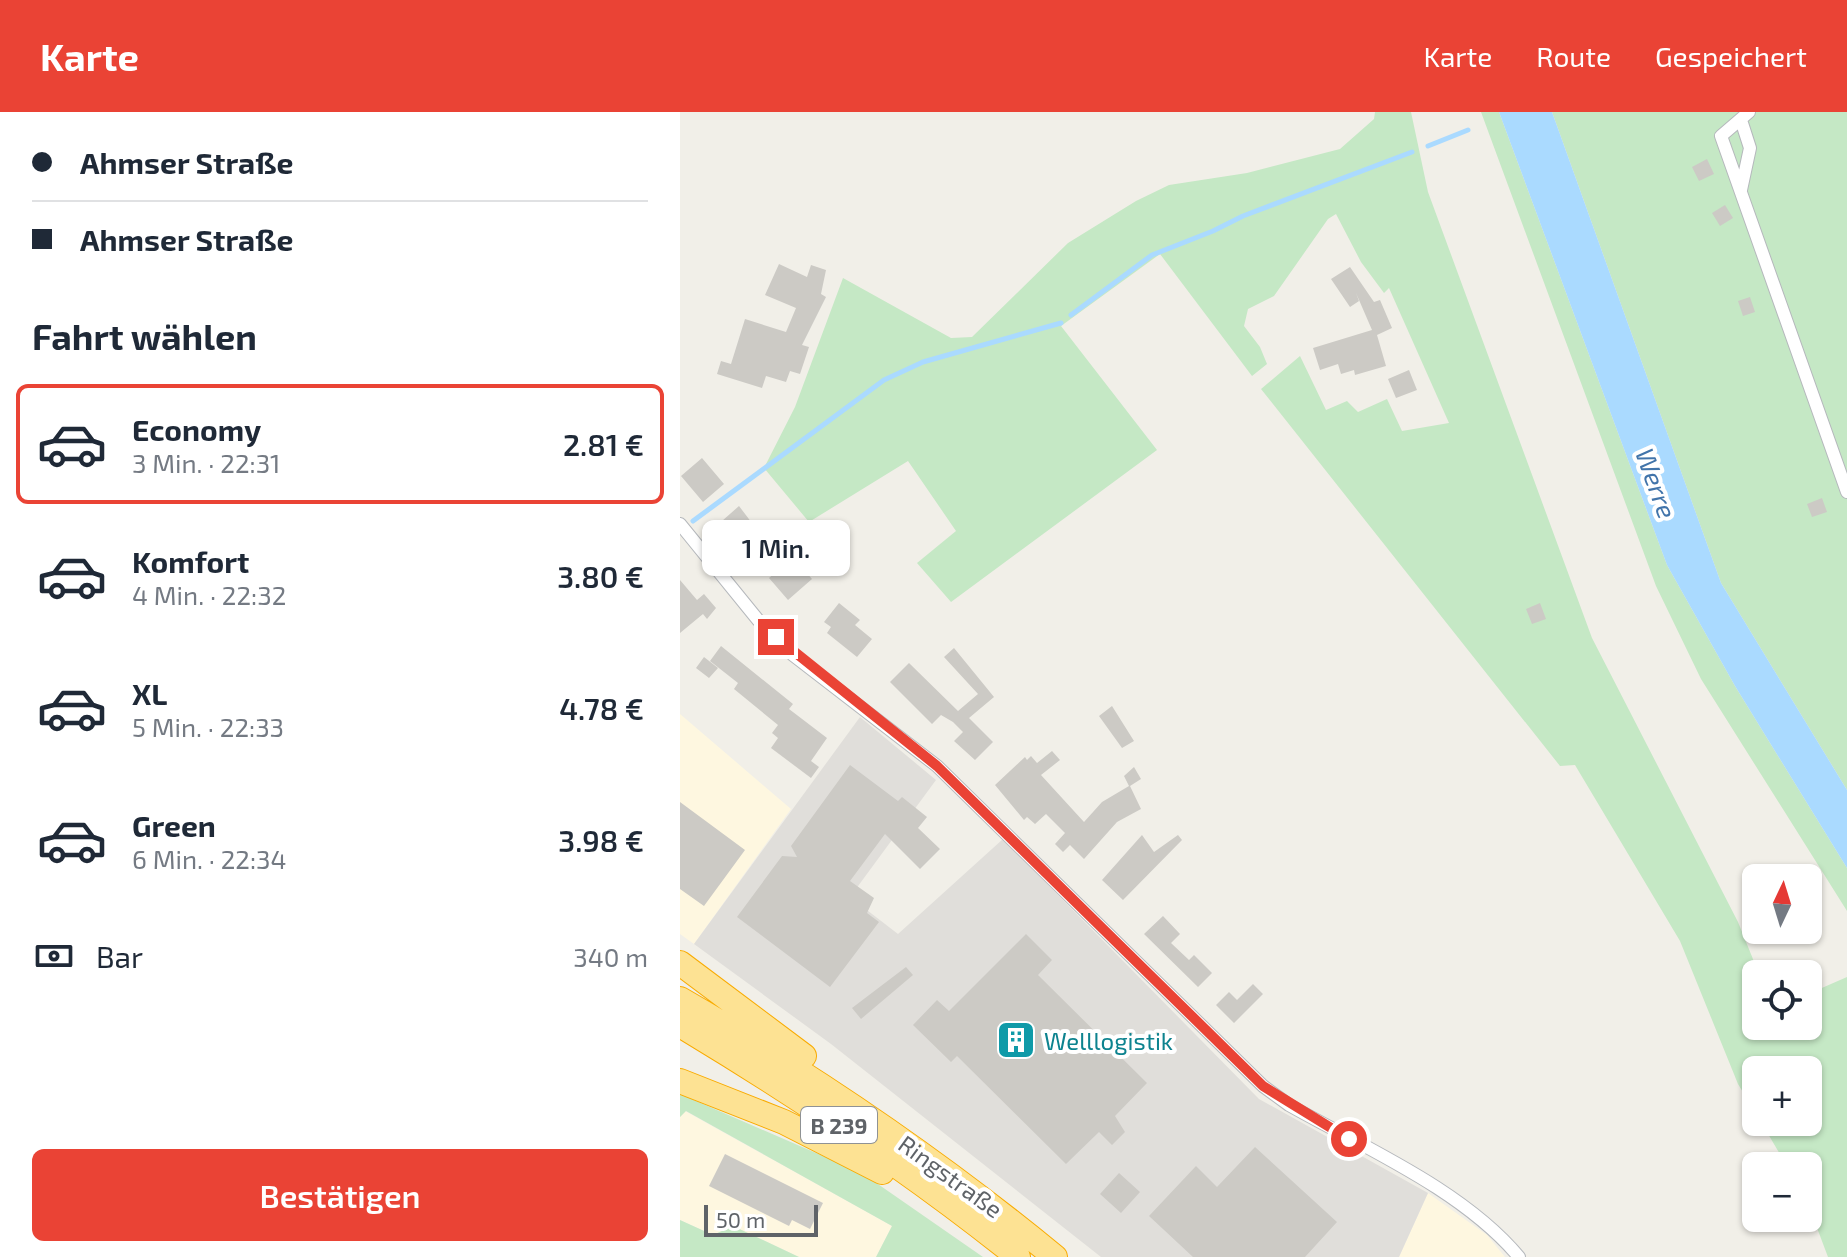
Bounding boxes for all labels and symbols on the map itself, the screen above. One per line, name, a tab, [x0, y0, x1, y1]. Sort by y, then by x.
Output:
water label: Werre	[1630, 444, 1684, 522]
callout: 1 Min.	[702, 521, 850, 577]
route end	[758, 619, 794, 655]
north arrow	[1742, 864, 1822, 944]
building icon: Welllogistik	[995, 1019, 1037, 1061]
place label: Welllogistik	[1044, 1026, 1173, 1055]
road number: B 239	[801, 1107, 877, 1143]
route start	[1331, 1121, 1367, 1157]
street label: Ringstraße	[893, 1129, 1009, 1223]
scale bar	[704, 1201, 818, 1237]

